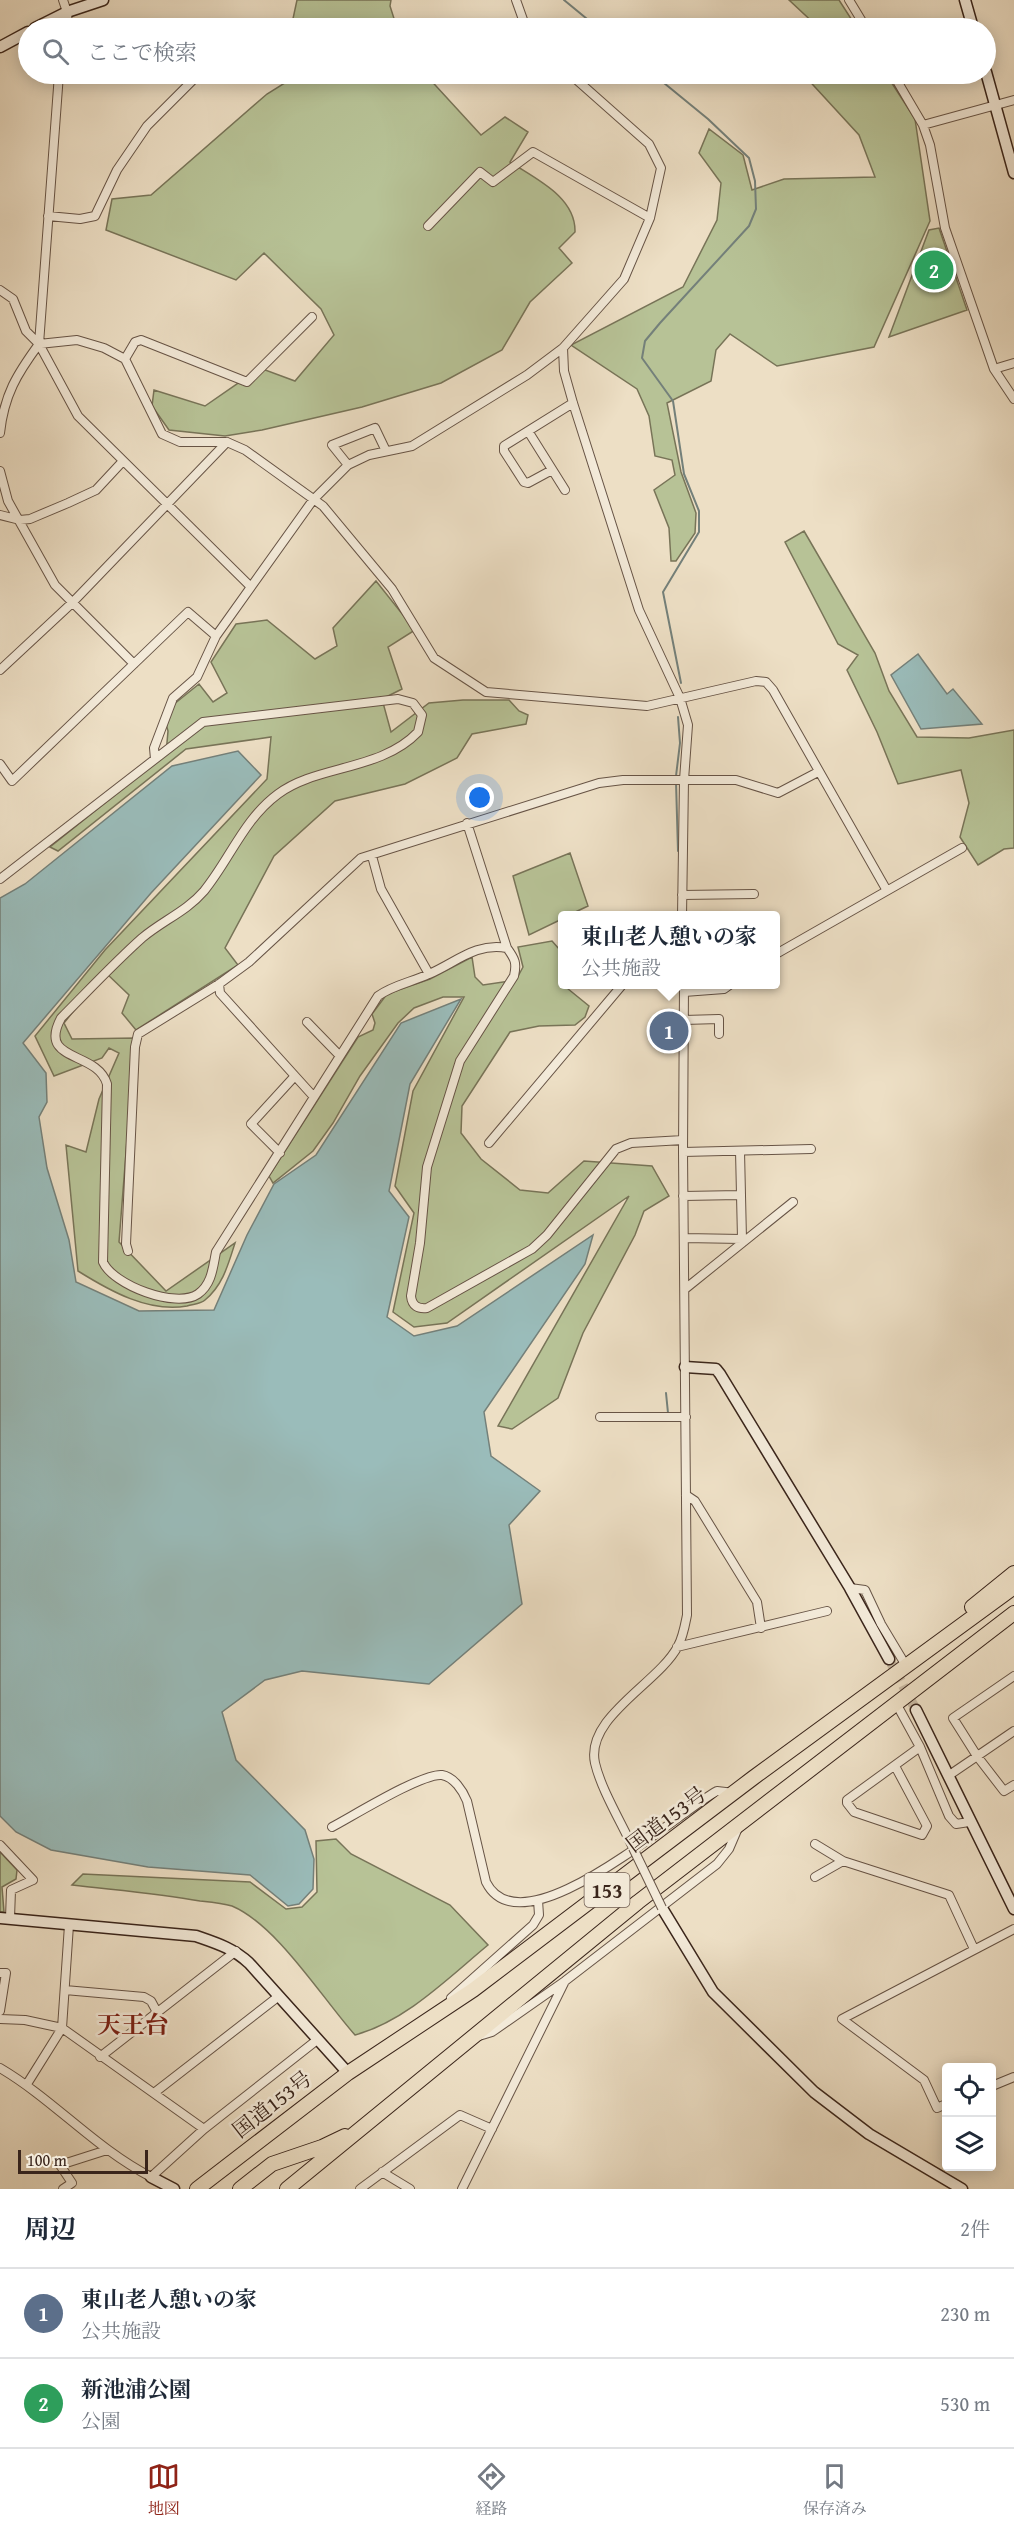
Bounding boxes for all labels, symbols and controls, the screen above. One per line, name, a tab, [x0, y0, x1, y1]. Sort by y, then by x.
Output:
search box	[18, 18, 996, 84]
icon: search	[39, 35, 72, 68]
text: ここで検索	[87, 36, 197, 68]
pin: 2	[914, 248, 954, 292]
your location	[465, 783, 494, 812]
popup	[558, 911, 780, 989]
text: 東山老人憩いの家	[581, 920, 757, 952]
text: 公共施設	[581, 953, 661, 982]
pin: 1	[650, 1008, 688, 1054]
street label: 国道153号	[619, 1779, 713, 1859]
road number: 153	[584, 1873, 630, 1907]
district label: 天王台	[97, 2007, 169, 2042]
street label: 国道153号	[226, 2063, 318, 2145]
map controls	[942, 2063, 996, 2171]
button: locate	[942, 2063, 996, 2117]
button: layers	[942, 2117, 996, 2171]
scale bar	[18, 2147, 148, 2174]
text: 100 m	[27, 2148, 67, 2172]
text: 周辺	[24, 2209, 76, 2248]
text: 2件	[960, 2214, 990, 2243]
text: 東山老人憩いの家	[81, 2283, 257, 2315]
text: 1	[38, 2299, 49, 2328]
text: 230 m	[940, 2299, 990, 2328]
text: 公共施設	[81, 2316, 161, 2345]
text: 新池浦公園	[81, 2373, 191, 2405]
text: 2	[38, 2389, 49, 2418]
text: 530 m	[940, 2389, 990, 2418]
text: 公園	[81, 2406, 121, 2435]
tab: 地図	[147, 2460, 180, 2520]
tab: 経路	[475, 2460, 508, 2520]
tab: 保存済み	[803, 2460, 867, 2520]

